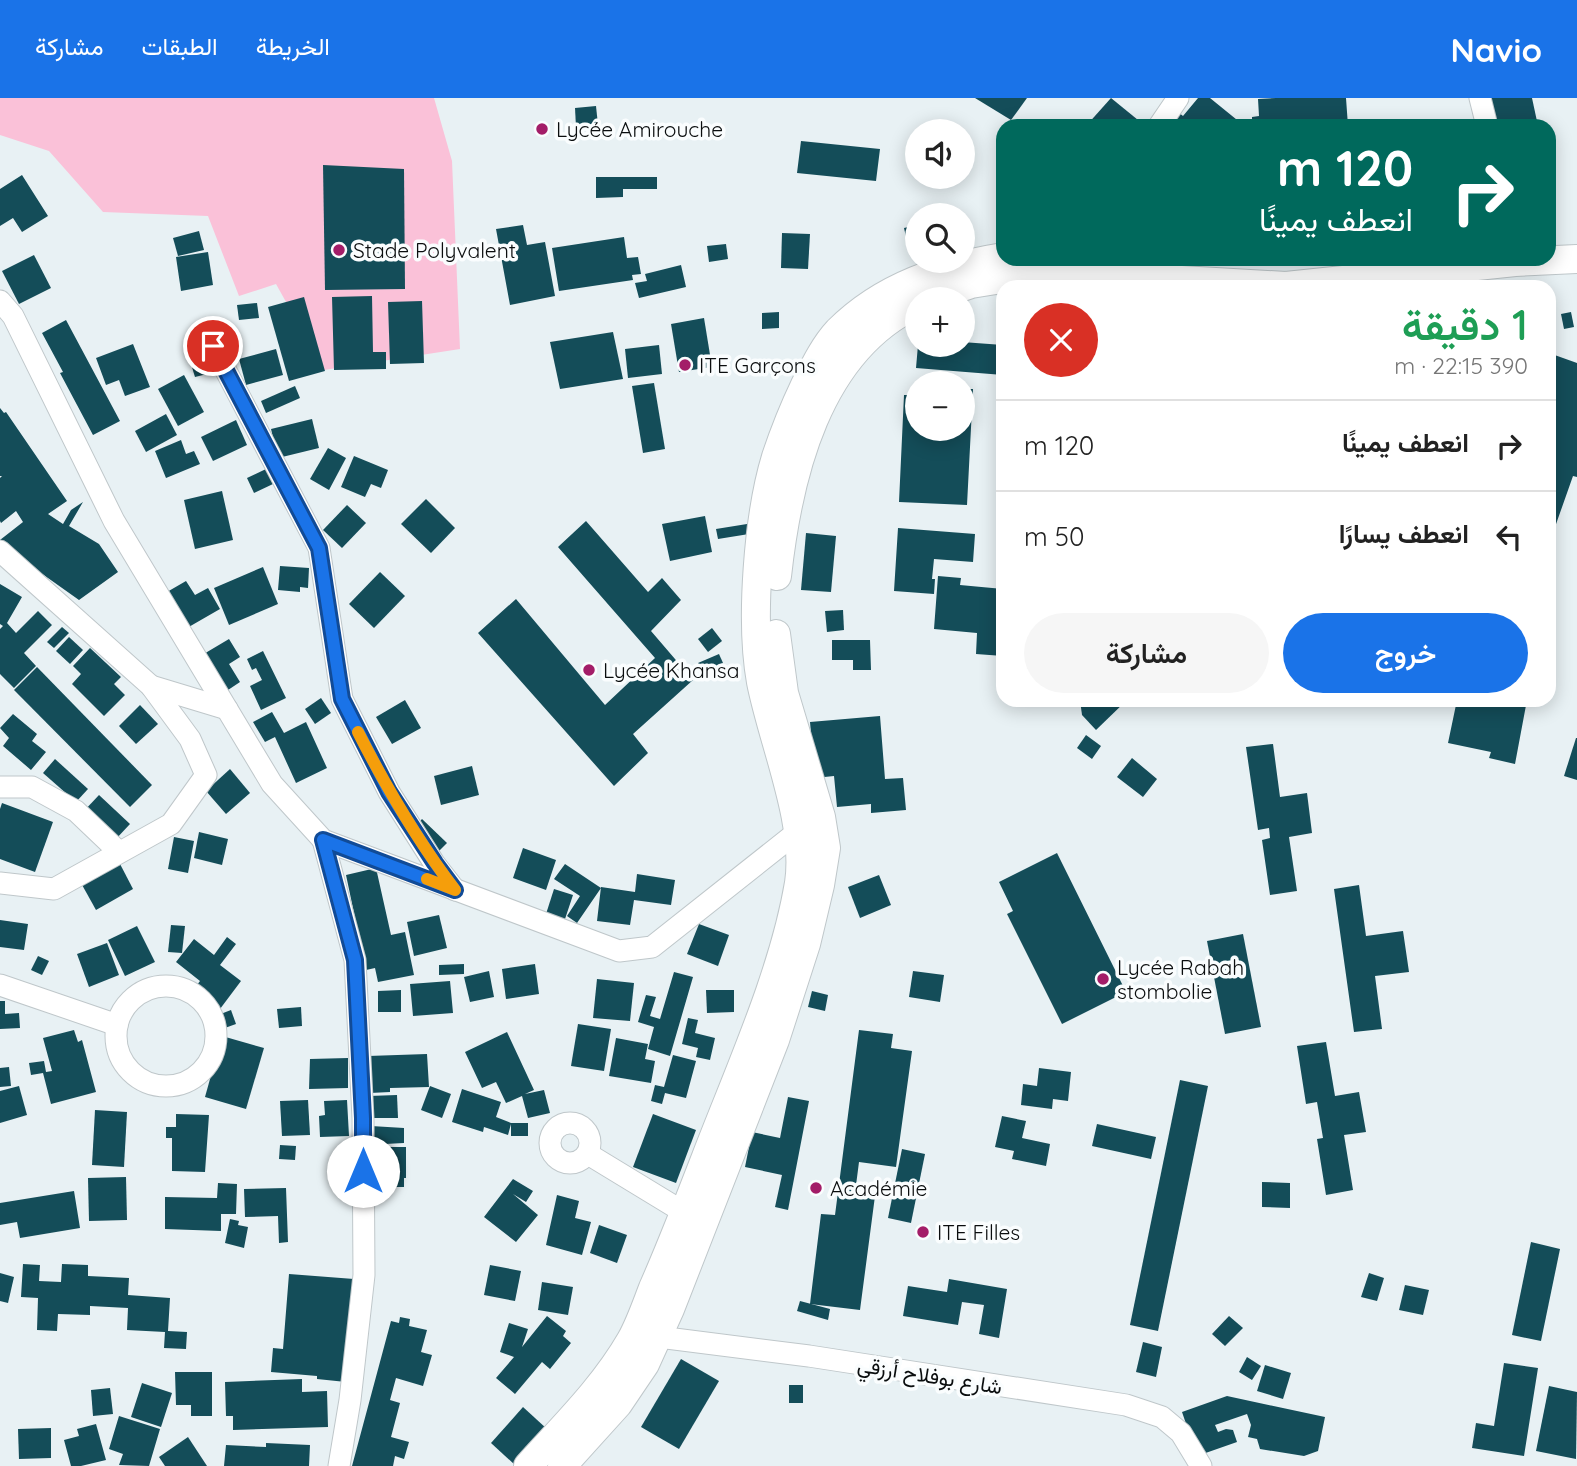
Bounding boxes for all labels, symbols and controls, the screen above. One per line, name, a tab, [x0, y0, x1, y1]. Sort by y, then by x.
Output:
text: Navio	[1450, 29, 1542, 70]
text: مشاركة	[35, 31, 103, 61]
text: الطبقات	[141, 31, 218, 61]
text: الخريطة	[256, 31, 330, 61]
place label: Lycée Amirouche	[556, 116, 723, 142]
map controls	[905, 119, 975, 441]
button: sound	[905, 119, 975, 189]
marker: Lycée Amirouche	[534, 121, 550, 137]
text: 120 m	[1277, 137, 1413, 198]
icon: right	[1437, 147, 1528, 238]
text: انعطف يمينًا	[1259, 199, 1413, 239]
button: search	[905, 203, 975, 273]
place label: Stade Polyvalent	[353, 237, 516, 263]
marker: Stade Polyvalent	[331, 242, 347, 258]
button: +	[905, 287, 975, 357]
text: 1 دقيقة	[1402, 298, 1528, 351]
button: close	[1024, 303, 1098, 377]
pin	[183, 316, 243, 376]
icon: arrive	[194, 327, 232, 365]
text: 390 m · 22:15	[1394, 351, 1528, 380]
place label: ITE Garçons	[699, 352, 816, 378]
marker: ITE Garçons	[677, 357, 693, 373]
button: −	[905, 371, 975, 441]
text: انعطف يمينًا	[1342, 426, 1469, 459]
icon: right	[1490, 427, 1528, 465]
text: 120 m	[1024, 429, 1094, 462]
text: انعطف يسارًا	[1339, 517, 1469, 550]
icon: left	[1490, 518, 1528, 556]
text: 50 m	[1024, 520, 1084, 553]
button: مشاركة	[1024, 613, 1269, 693]
button: خروج	[1283, 613, 1528, 693]
place label: Lycée Khansa	[603, 657, 740, 683]
marker: Lycée Khansa	[581, 662, 597, 678]
place label: Lycée Rabah stombolie	[1117, 954, 1244, 1004]
marker: Lycée Rabah stombolie	[1095, 971, 1111, 987]
position arrow	[326, 1134, 400, 1208]
place label: Académie	[830, 1175, 927, 1201]
marker: Académie	[808, 1180, 824, 1196]
place label: ITE Filles	[937, 1219, 1020, 1245]
marker: ITE Filles	[915, 1224, 931, 1240]
street label: شارع بوفلاح أرزقي	[855, 1351, 1004, 1404]

